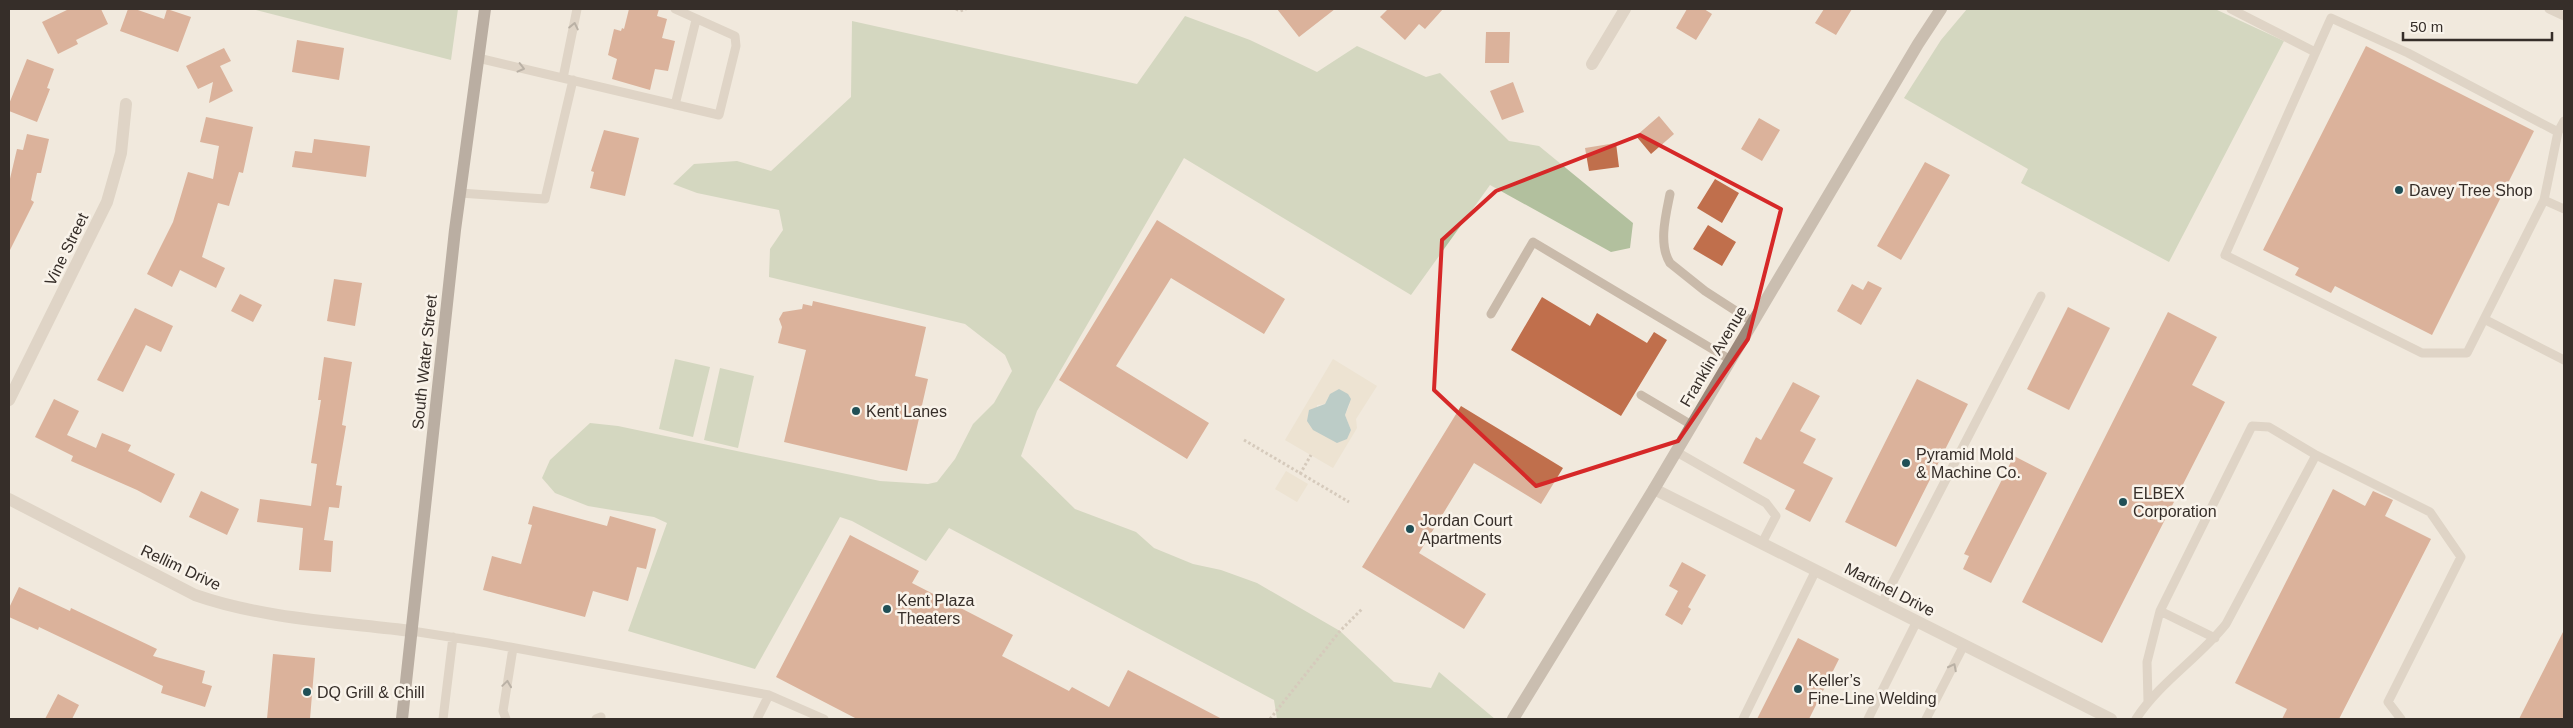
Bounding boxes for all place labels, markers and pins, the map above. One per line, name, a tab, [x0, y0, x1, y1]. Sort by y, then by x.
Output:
place label: Davey Tree Shop	[2409, 182, 2533, 199]
marker: Davey Tree Shop	[2393, 184, 2405, 196]
place label: Kent Lanes	[866, 403, 947, 420]
marker: Kent Lanes	[850, 405, 862, 417]
place label: Pyramid Mold & Machine Co.	[1916, 446, 2021, 481]
marker: Pyramid Mold & Machine Co.	[1900, 457, 1912, 469]
place label: ELBEX Corporation	[2133, 485, 2217, 520]
marker: ELBEX Corporation	[2117, 496, 2129, 508]
place label: Jordan Court Apartments	[1420, 512, 1513, 547]
marker: Jordan Court Apartments	[1404, 523, 1416, 535]
place label: Kent Plaza Theaters	[897, 592, 974, 627]
marker: Kent Plaza Theaters	[881, 603, 893, 615]
place label: Keller’s Fine-Line Welding	[1808, 672, 1937, 707]
marker: Keller’s Fine-Line Welding	[1792, 683, 1804, 695]
place label: DQ Grill & Chill	[317, 684, 425, 701]
marker: DQ Grill & Chill	[301, 686, 313, 698]

